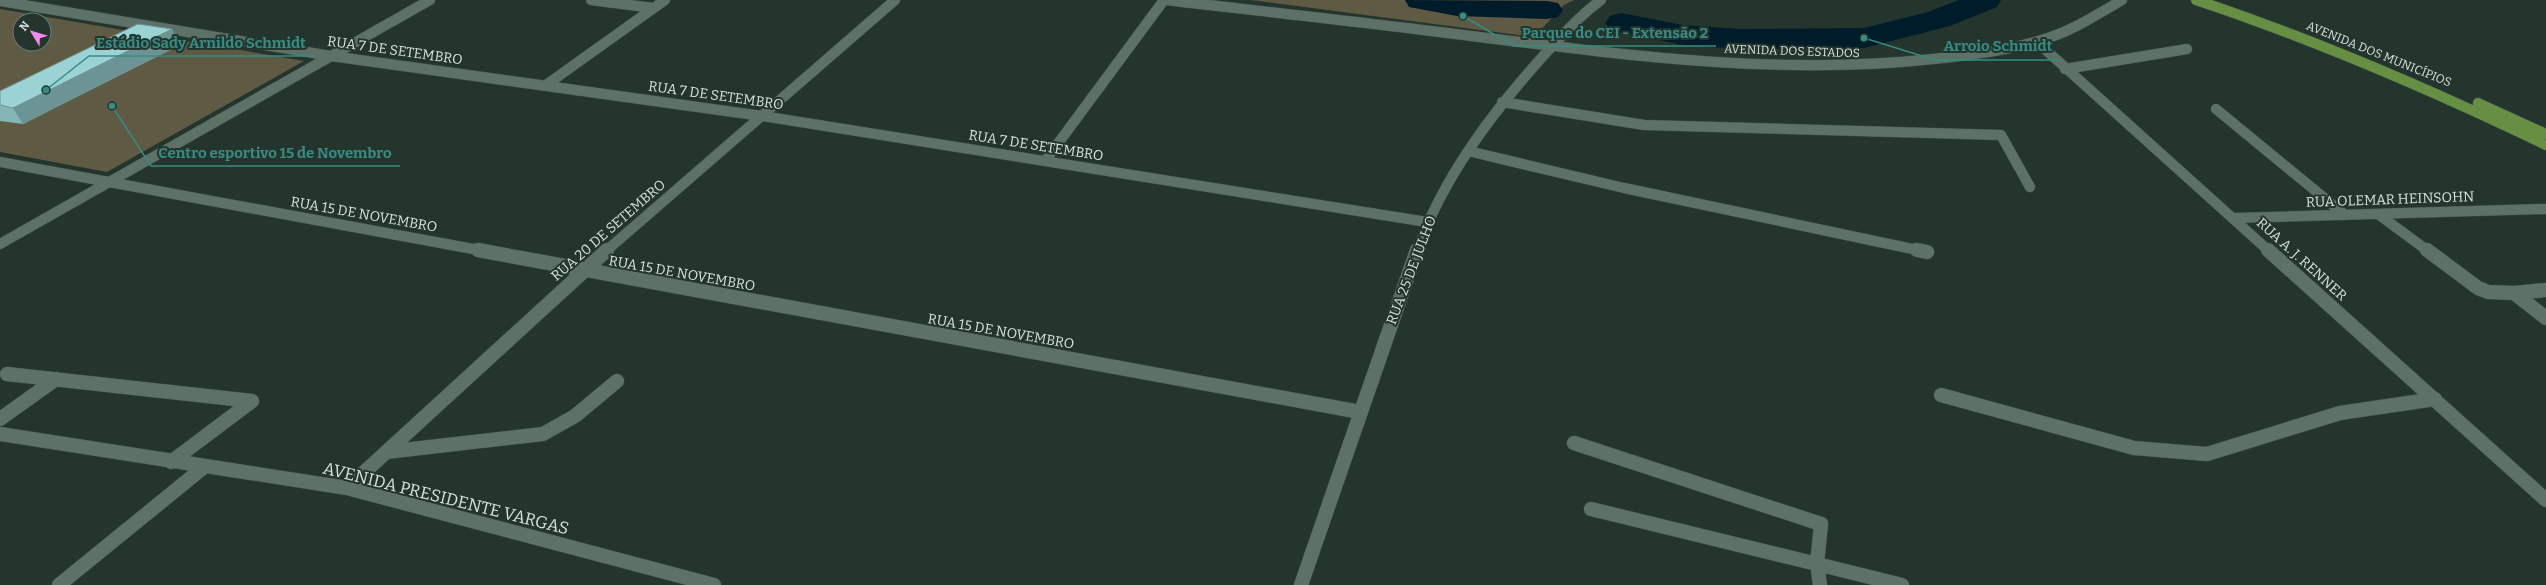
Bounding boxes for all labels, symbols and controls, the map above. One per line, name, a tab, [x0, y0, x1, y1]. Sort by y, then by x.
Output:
north arrow	[12, 12, 52, 52]
text: N	[17, 18, 33, 34]
street label: AVENIDA DOS MUNICÍPIOS	[2304, 18, 2454, 90]
callout: Parque do CEI - Extensão 2	[1514, 19, 1716, 46]
text: Parque do CEI - Extensão 2	[1522, 24, 1708, 42]
callout: Estádio Sady Arnildo Schmidt	[89, 29, 314, 56]
street label: RUA 7 DE SETEMBRO	[326, 33, 464, 68]
callout: Arroio Schmidt	[1935, 33, 2061, 60]
text: Estádio Sady Arnildo Schmidt	[96, 34, 306, 52]
text: Arroio Schmidt	[1943, 37, 2053, 55]
street label: AVENIDA DOS ESTADOS	[1724, 42, 1860, 60]
street label: RUA 7 DE SETEMBRO	[647, 78, 785, 113]
street label: RUA 7 DE SETEMBRO	[967, 126, 1105, 165]
callout: Centro esportivo 15 de Novembro	[151, 139, 400, 166]
text: Centro esportivo 15 de Novembro	[158, 144, 392, 162]
street label: RUA 20 DE SETEMBRO	[548, 176, 669, 285]
street label: RUA OLEMAR HEINSOHN	[2306, 188, 2475, 211]
street label: RUA 15 DE NOVEMBRO	[289, 193, 438, 236]
street label: RUA 25 DE JULHO	[1383, 213, 1440, 327]
street label: RUA A. J. RENNER	[2253, 214, 2350, 304]
street label: RUA 15 DE NOVEMBRO	[607, 252, 756, 295]
street label: RUA 15 DE NOVEMBRO	[926, 310, 1075, 353]
street label: AVENIDA PRESIDENTE VARGAS	[321, 458, 571, 539]

